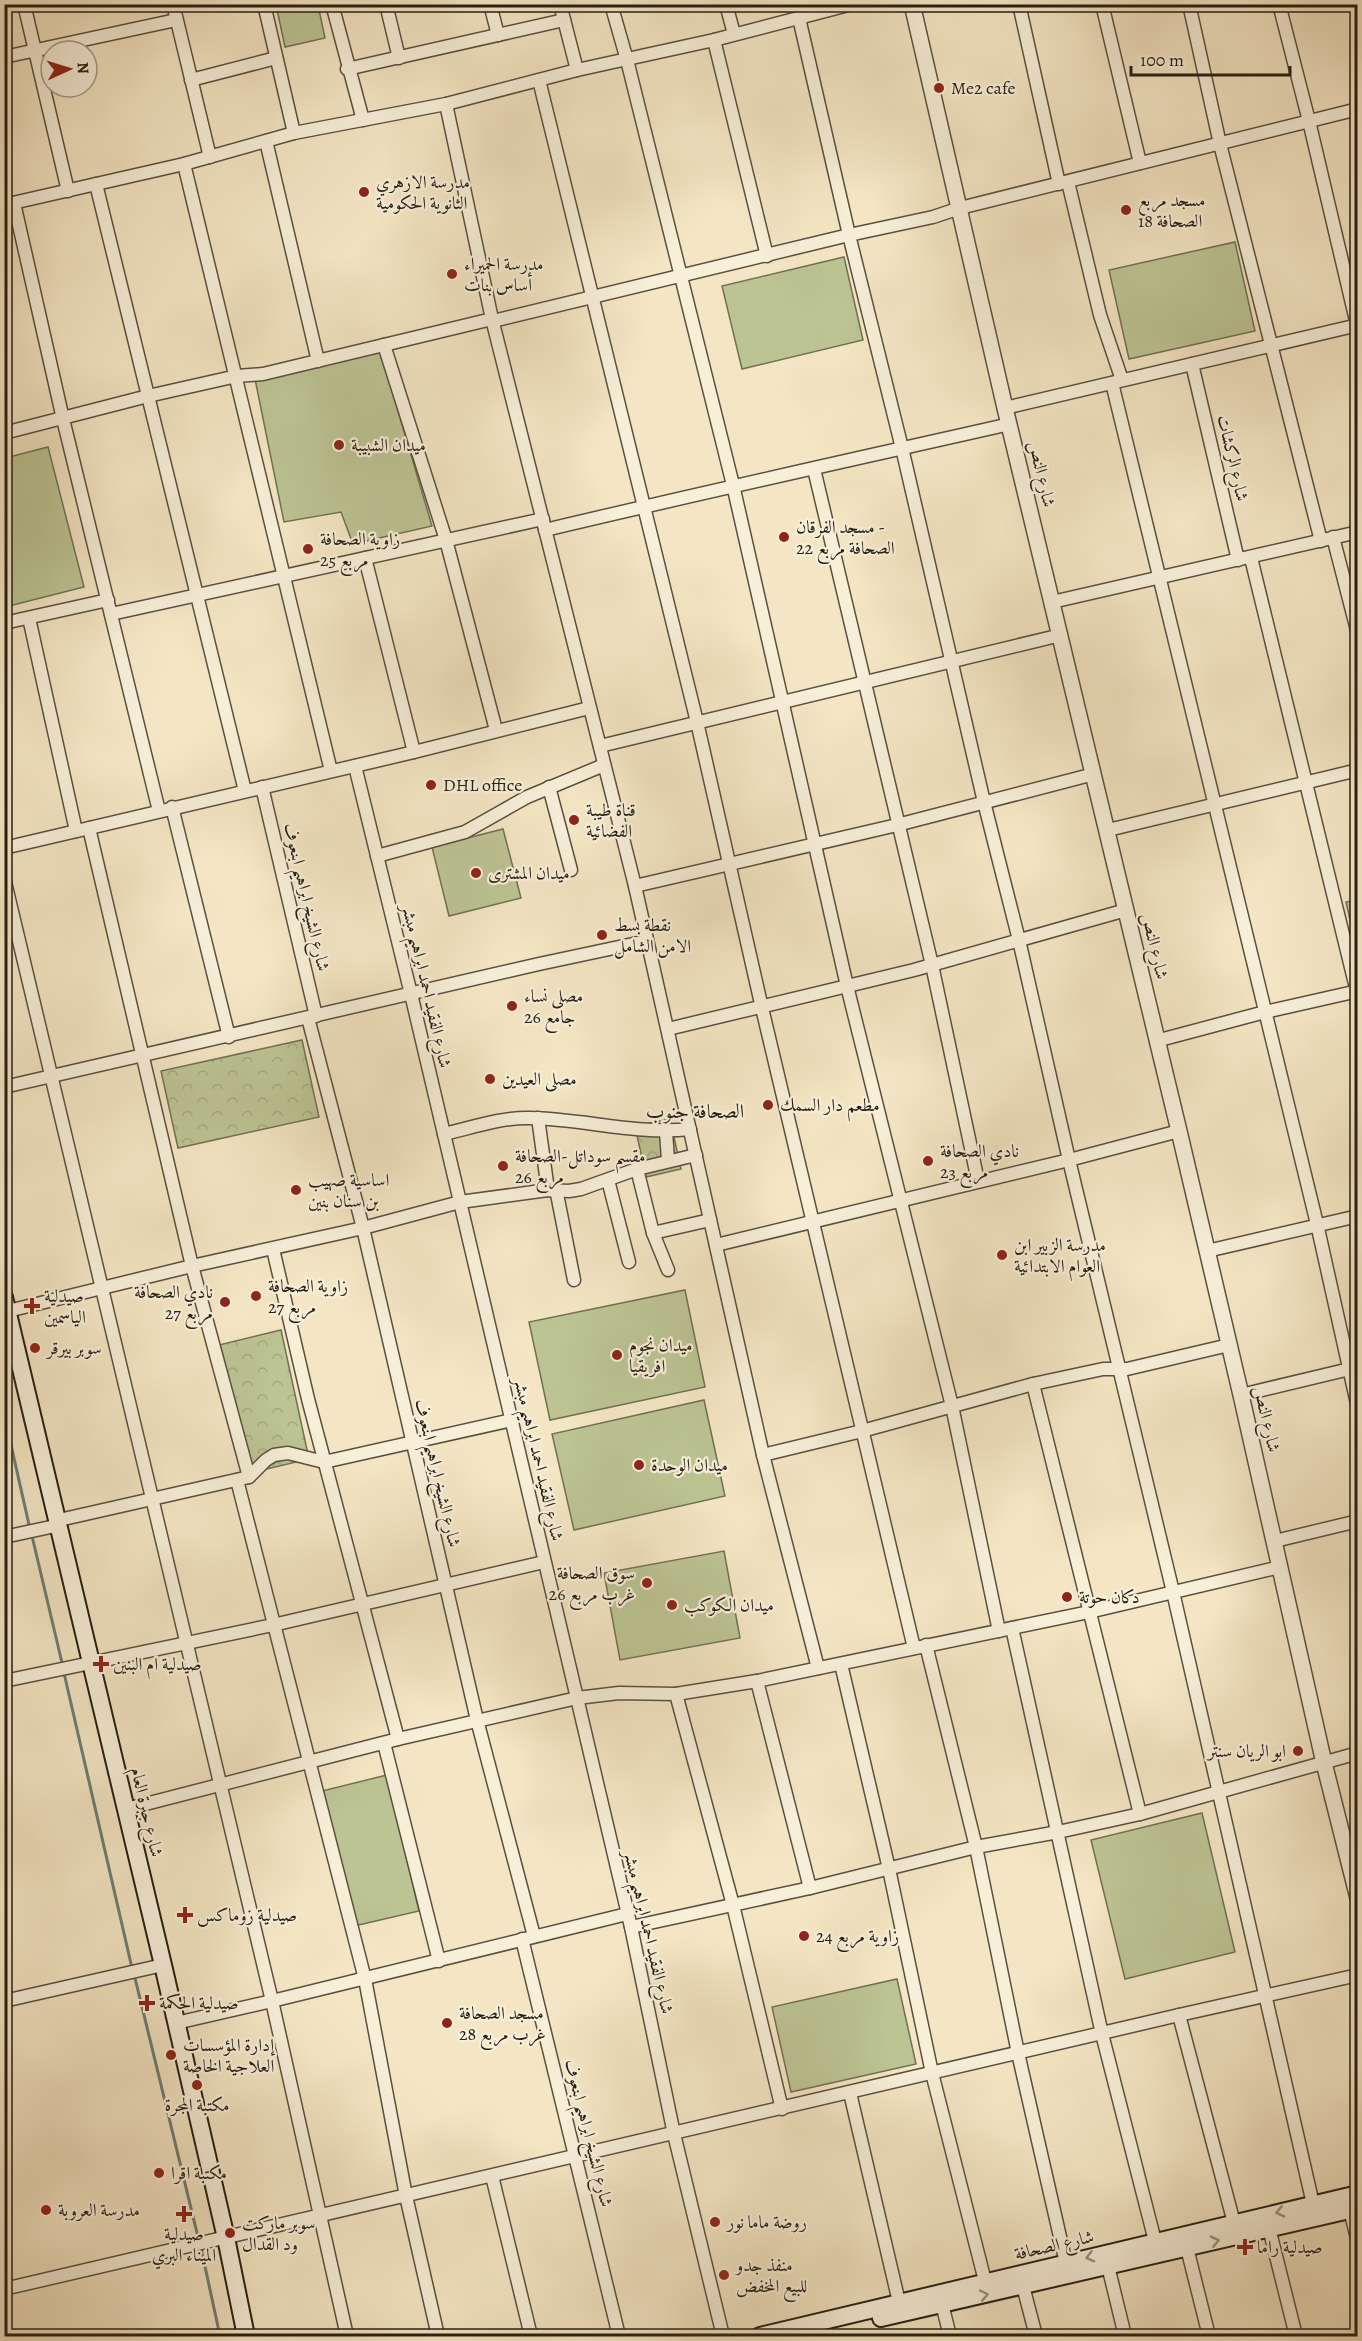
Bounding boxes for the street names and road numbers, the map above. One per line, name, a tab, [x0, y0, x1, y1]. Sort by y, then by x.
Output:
street label: شارع الركشات	[1208, 412, 1255, 504]
street label: شارع النص	[1020, 438, 1061, 510]
street label: شارع الشيخ ابراهيم ابنعوف	[272, 820, 336, 975]
street label: شارع الفقيد احمد ابراهيم مبشر	[390, 900, 458, 1072]
street label: شارع النص	[1133, 910, 1174, 982]
street label: شارع الفقيد احمد ابراهيم مبشر	[502, 1373, 570, 1545]
street label: شارع النص	[1245, 1383, 1286, 1455]
street label: شارع الشيخ ابراهيم ابنعوف	[403, 1396, 467, 1551]
street label: شارع جبرة العام	[121, 1765, 169, 1860]
street label: شارع الفقيد احمد ابراهيم مبشر	[612, 1846, 680, 2018]
street label: شارع الشيخ ابراهيم ابنعوف	[553, 2057, 619, 2211]
street label: شارع الصحافة	[1012, 2224, 1097, 2269]

